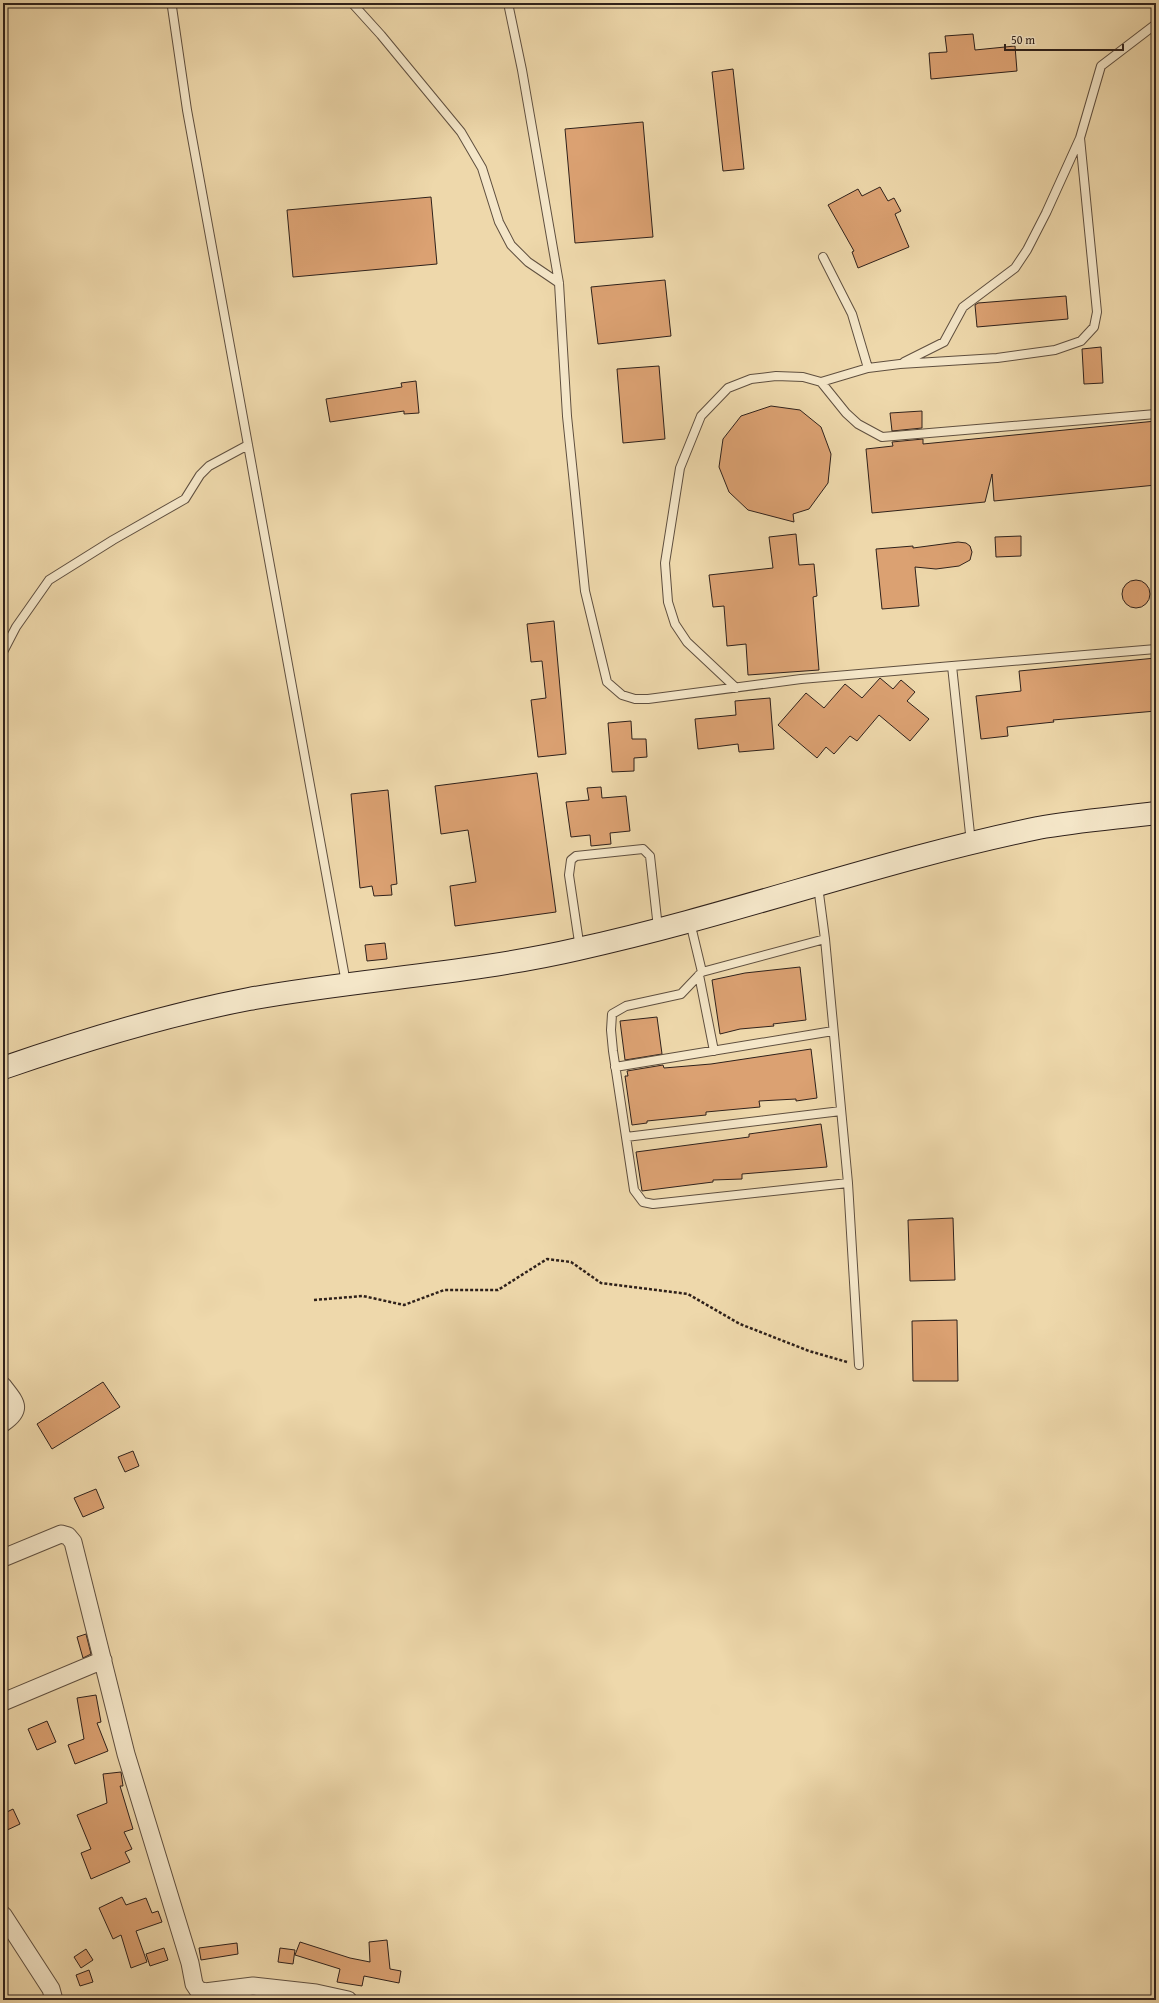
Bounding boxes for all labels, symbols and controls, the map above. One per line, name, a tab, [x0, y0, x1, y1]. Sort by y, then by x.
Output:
scale bar	[1005, 26, 1123, 52]
text: 50 m	[1011, 31, 1035, 48]

